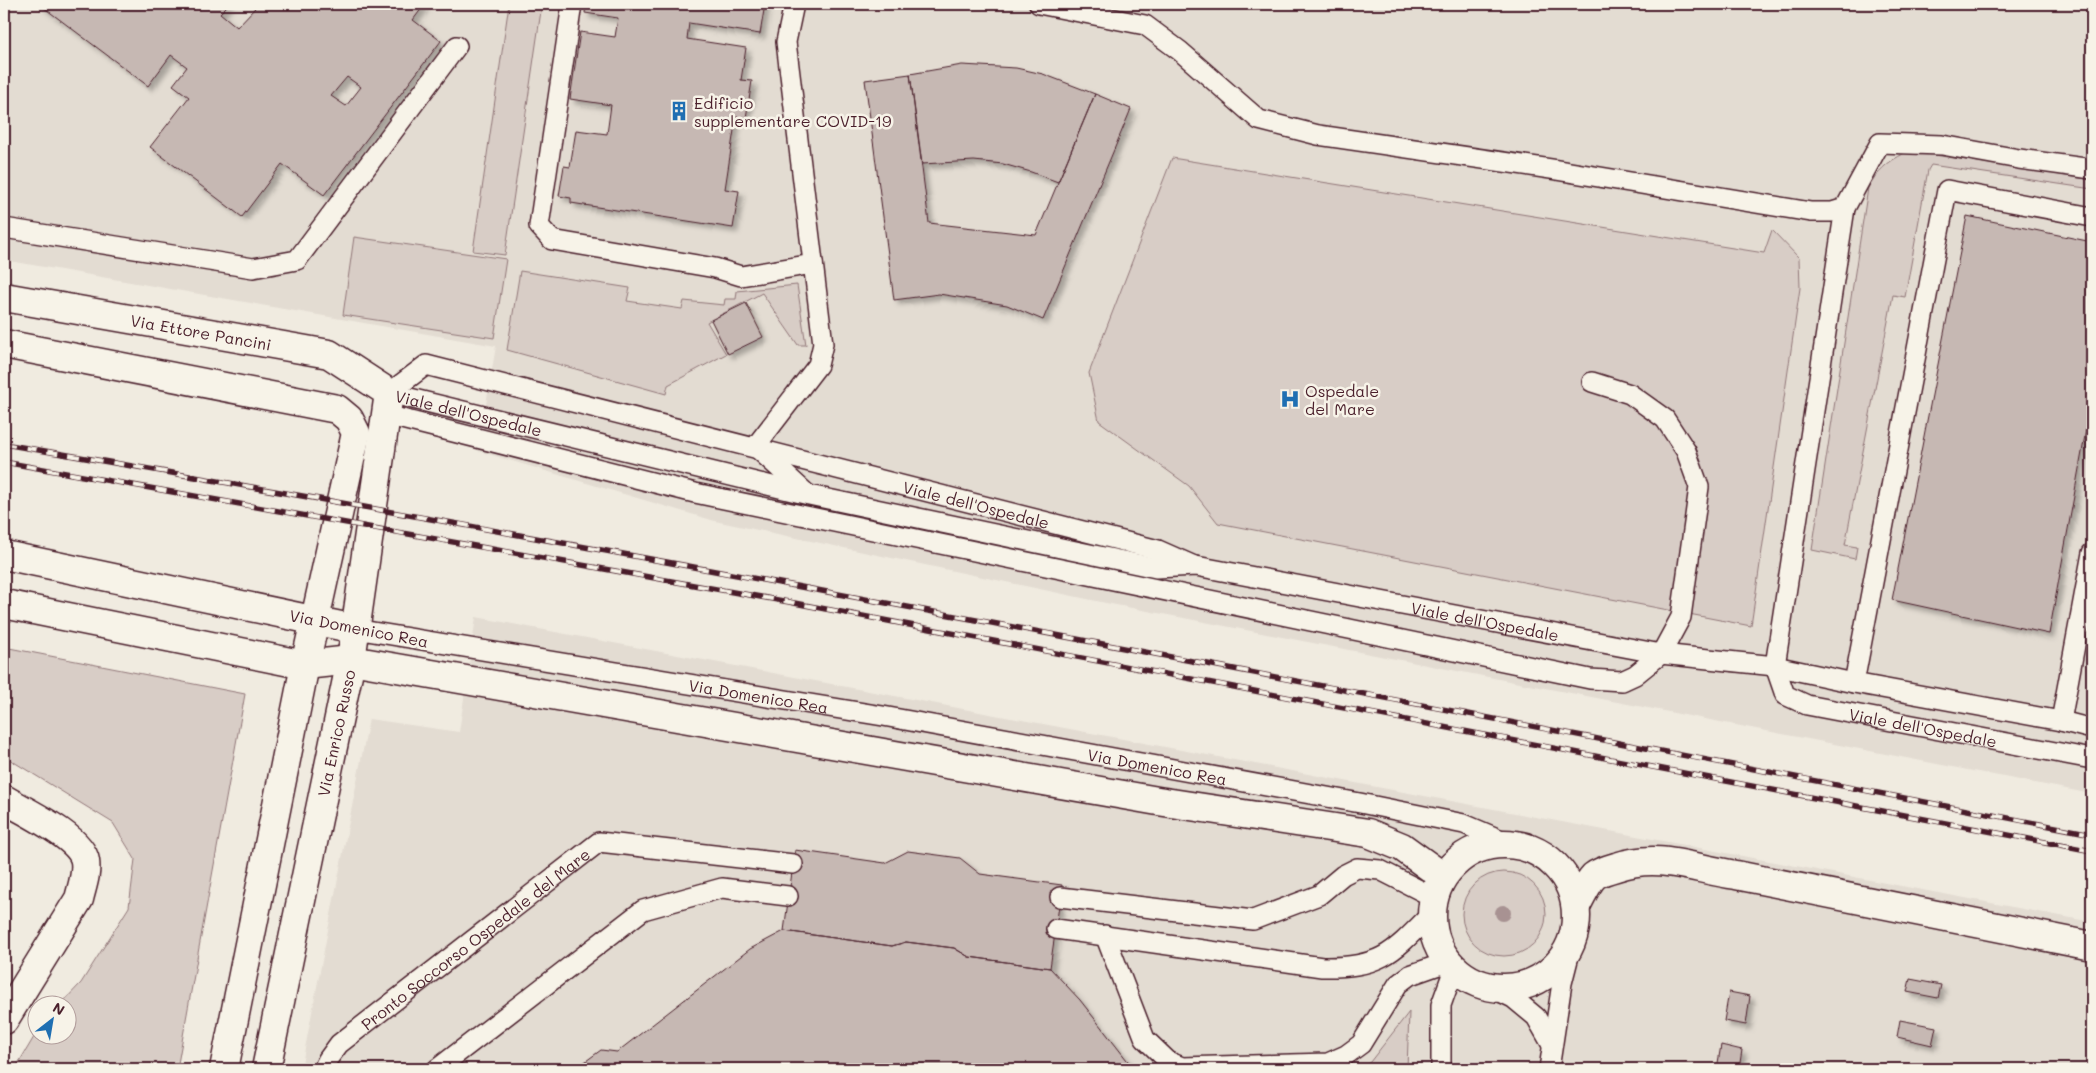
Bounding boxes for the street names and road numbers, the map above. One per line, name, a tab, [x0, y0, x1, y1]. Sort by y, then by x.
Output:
street label: Via Ettore Pancini	[129, 309, 273, 354]
street label: Viale dell'Ospedale	[393, 384, 544, 440]
street label: Viale dell'Ospedale	[901, 475, 1052, 533]
street label: Viale dell'Ospedale	[1409, 596, 1561, 645]
street label: Via Domenico Rea	[288, 604, 430, 652]
street label: Via Enrico Russo	[312, 668, 360, 798]
street label: Via Domenico Rea	[687, 674, 830, 717]
street label: Viale dell'Ospedale	[1847, 703, 1999, 751]
street label: Via Domenico Rea	[1086, 743, 1229, 789]
street label: Pronto Soccorso Ospedale del Mare	[356, 843, 594, 1034]

